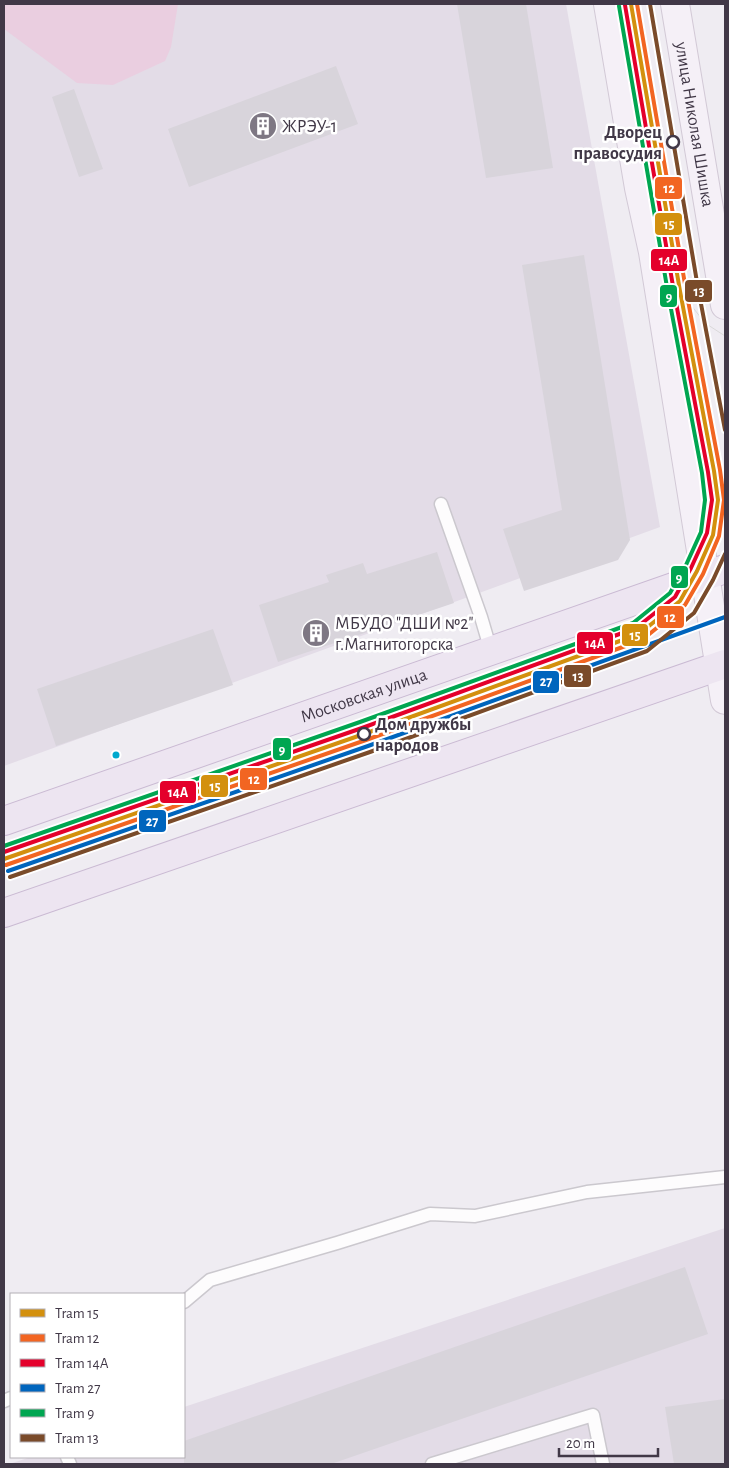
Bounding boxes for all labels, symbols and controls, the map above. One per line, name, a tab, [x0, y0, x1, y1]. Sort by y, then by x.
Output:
street label: улица Николая Шишка	[671, 40, 717, 208]
building icon: ЖРЭУ-1	[248, 111, 278, 141]
place label: ЖРЭУ-1	[282, 118, 337, 136]
place label: Дворец правосудия	[574, 124, 662, 163]
marker: Дворец правосудия	[666, 135, 680, 149]
line badge: 12	[654, 176, 683, 200]
text: 12	[663, 182, 675, 196]
line badge: 15	[654, 212, 683, 236]
text: 15	[663, 218, 675, 232]
line badge: 14А	[650, 248, 688, 272]
text: 14А	[659, 254, 680, 268]
line badge: 13	[684, 279, 713, 303]
line badge: 9	[659, 284, 678, 308]
text: 13	[693, 285, 705, 299]
text: 9	[666, 290, 673, 304]
line badge: 9	[670, 565, 689, 589]
text: 9	[676, 571, 683, 585]
line badge: 12	[656, 605, 685, 629]
text: 12	[664, 611, 676, 625]
place label: МБУДО "ДШИ №2" г.Магнитогорска	[335, 615, 473, 654]
building icon: МБУДО "ДШИ №2" г.Магнитогорска	[301, 618, 331, 648]
line badge: 15	[621, 623, 649, 647]
text: 15	[629, 629, 641, 643]
line badge: 14А	[576, 631, 614, 655]
text: 14А	[585, 637, 606, 651]
line badge: 13	[563, 664, 592, 688]
street label: Московская улица	[298, 666, 430, 727]
line badge: 27	[532, 670, 560, 694]
text: 13	[572, 670, 584, 684]
text: 27	[540, 675, 552, 689]
place label: Дом дружбы народов	[375, 716, 471, 755]
marker: Дом дружбы народов	[357, 727, 371, 741]
line badge: 9	[272, 737, 292, 761]
text: 9	[279, 743, 286, 757]
unlabelled marker	[111, 750, 121, 760]
line badge: 12	[239, 767, 268, 791]
text: 12	[248, 773, 260, 787]
line badge: 15	[200, 774, 229, 798]
line badge: 14А	[159, 780, 197, 804]
text: 15	[209, 780, 221, 794]
text: 14А	[168, 786, 189, 800]
line badge: 27	[138, 809, 167, 833]
text: 27	[146, 815, 158, 829]
legend	[10, 1293, 185, 1458]
text: Tram 15	[55, 1306, 99, 1321]
text: Tram 12	[55, 1331, 100, 1346]
text: Tram 14А	[55, 1356, 109, 1371]
text: Tram 27	[55, 1381, 100, 1396]
text: Tram 9	[55, 1406, 94, 1421]
scale bar	[559, 1426, 658, 1458]
text: Tram 13	[55, 1431, 99, 1446]
text: 20 m	[566, 1436, 595, 1451]

